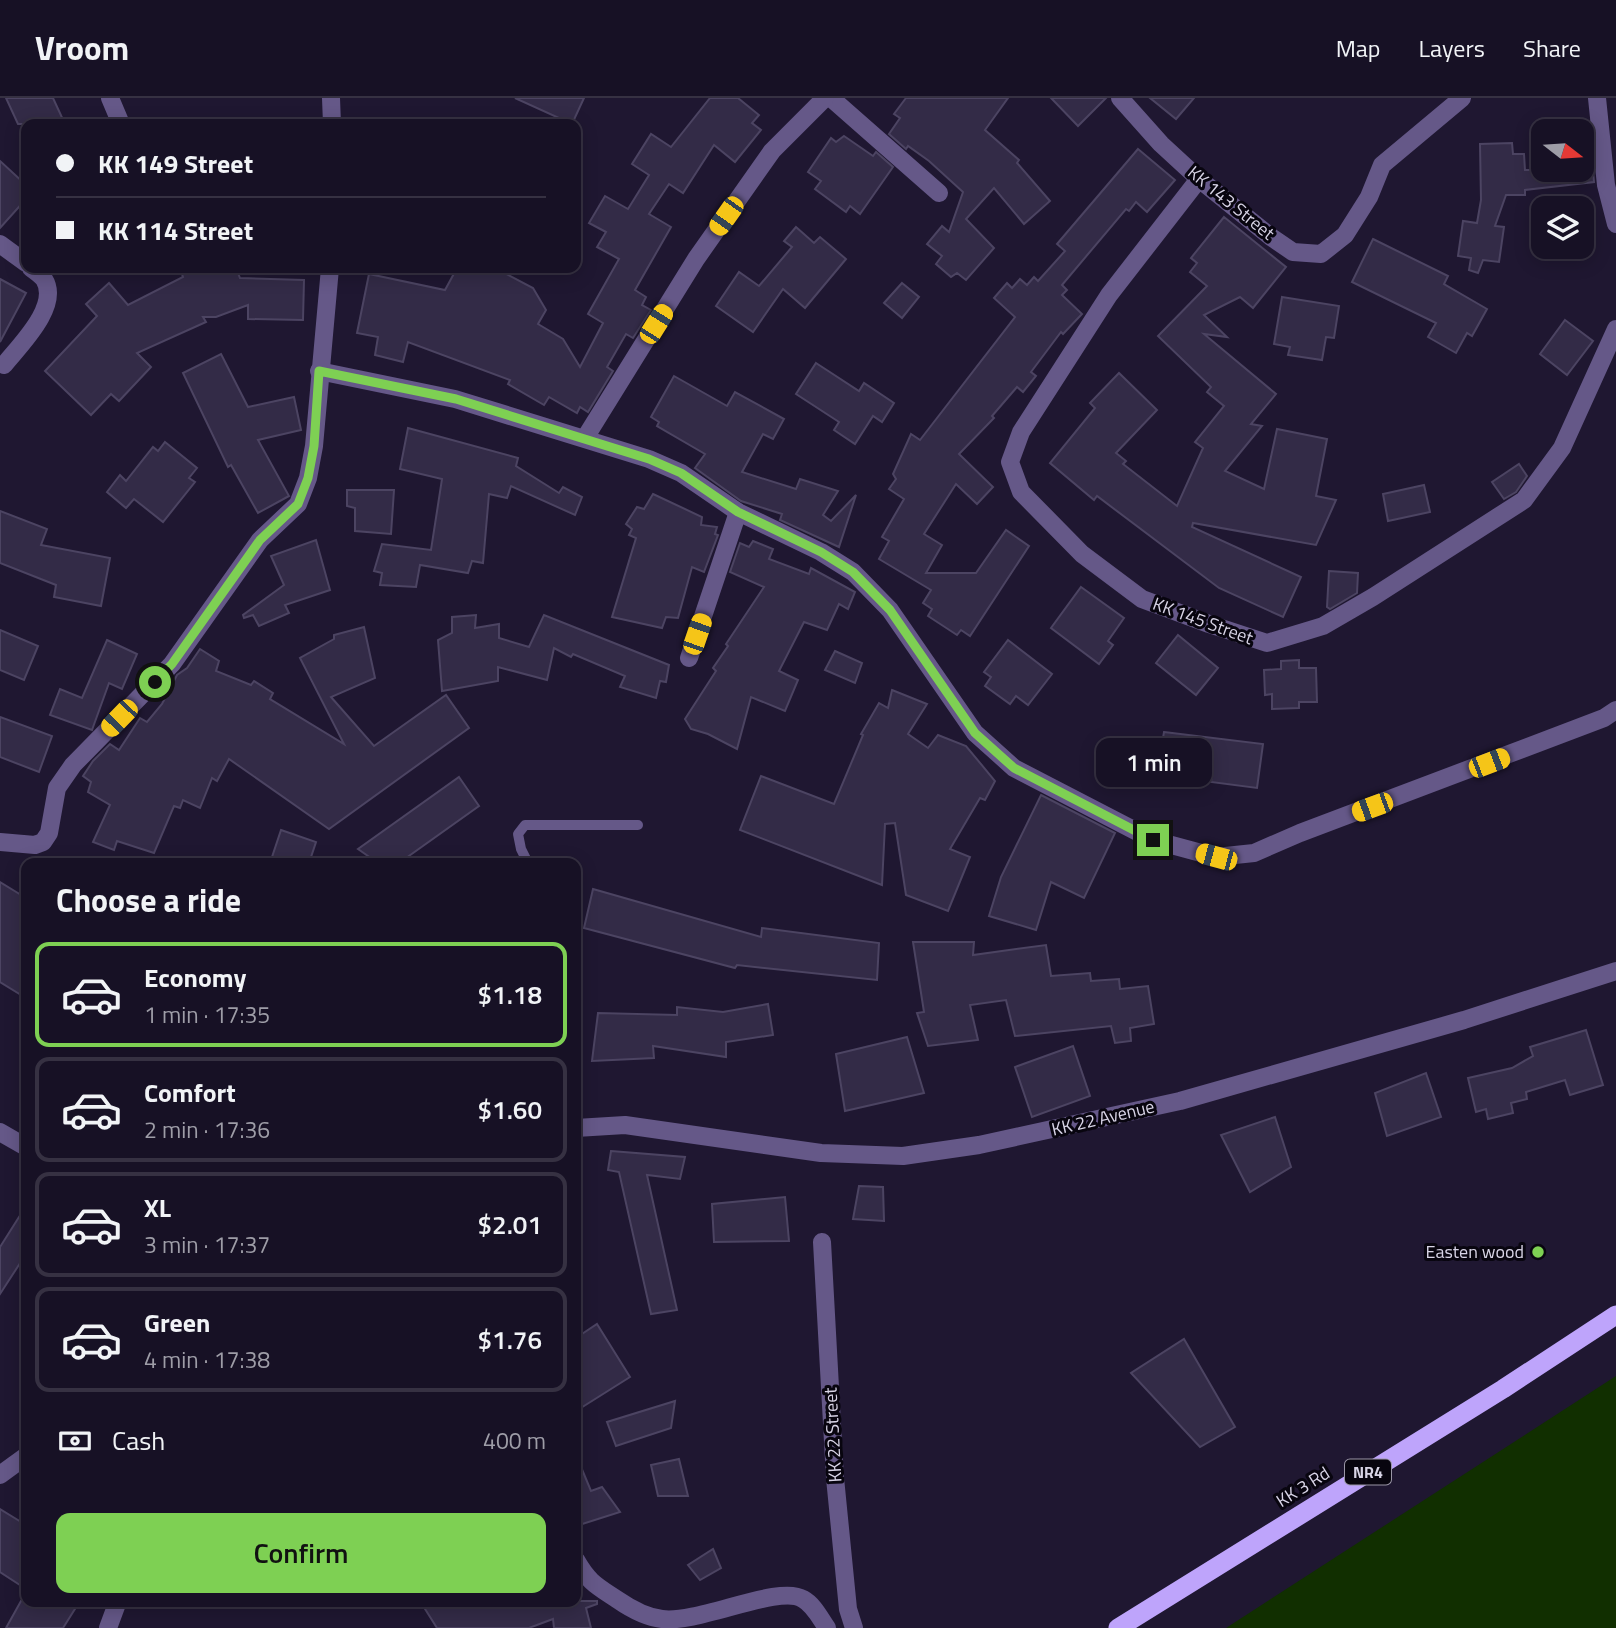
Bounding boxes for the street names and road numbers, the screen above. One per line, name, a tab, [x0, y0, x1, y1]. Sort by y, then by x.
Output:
street label: KK 143 Street	[1182, 159, 1281, 247]
street label: KK 145 Street	[1149, 590, 1258, 651]
street label: KK 22 Avenue	[1049, 1093, 1157, 1142]
street label: KK 22 Street	[816, 1386, 848, 1483]
street label: KK 3 Rd	[1271, 1460, 1335, 1514]
road number: NR4	[1345, 1460, 1391, 1484]

